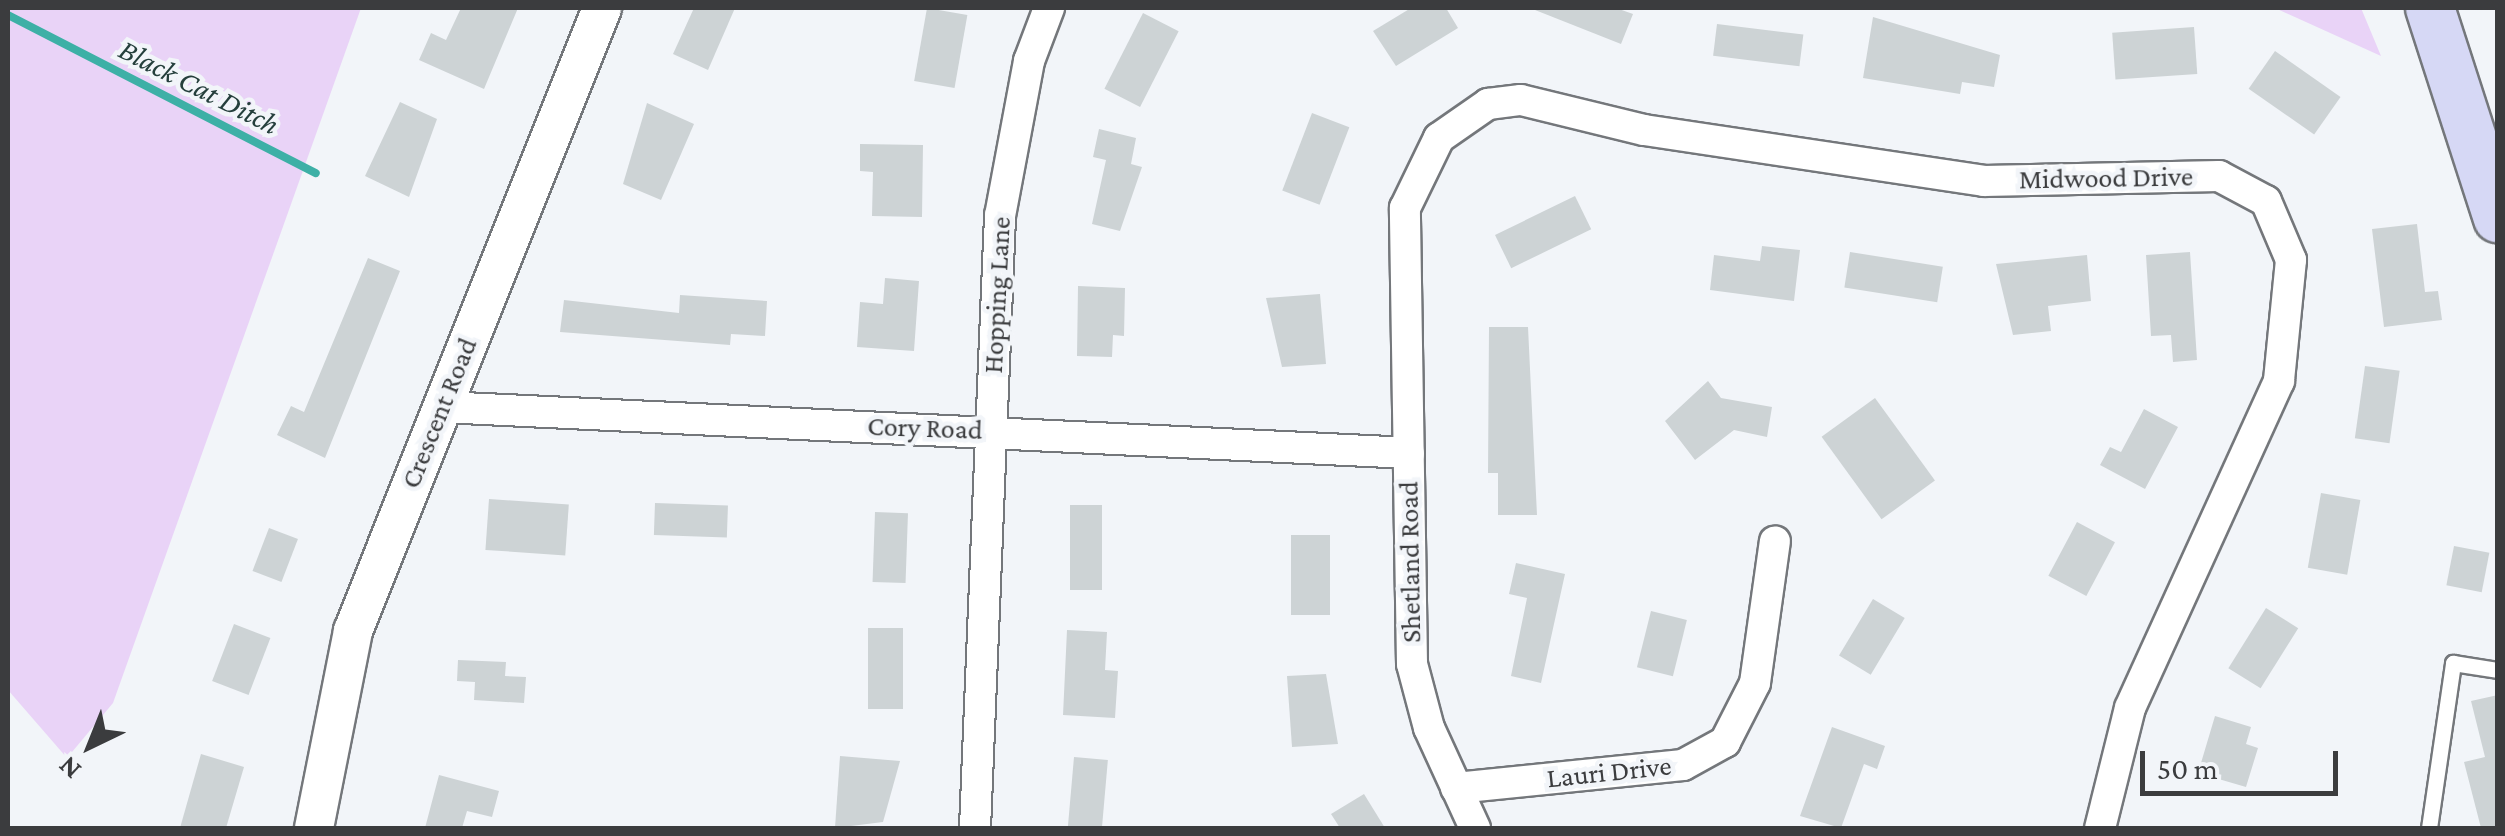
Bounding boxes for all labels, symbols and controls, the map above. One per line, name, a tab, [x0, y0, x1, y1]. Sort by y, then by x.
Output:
water label: Black Cat Ditch	[113, 31, 285, 143]
street label: Midwood Drive	[2019, 160, 2193, 196]
street label: Hopping Lane	[976, 216, 1018, 374]
street label: Crescent Road	[394, 333, 484, 493]
street label: Cory Road	[867, 409, 983, 447]
street label: Shetland Road	[1392, 481, 1428, 643]
north arrow	[40, 696, 140, 796]
scale bar	[2145, 731, 2342, 793]
street label: Lauri Drive	[1545, 749, 1673, 795]
text: N	[52, 750, 87, 786]
text: 50 m	[2157, 752, 2218, 785]

